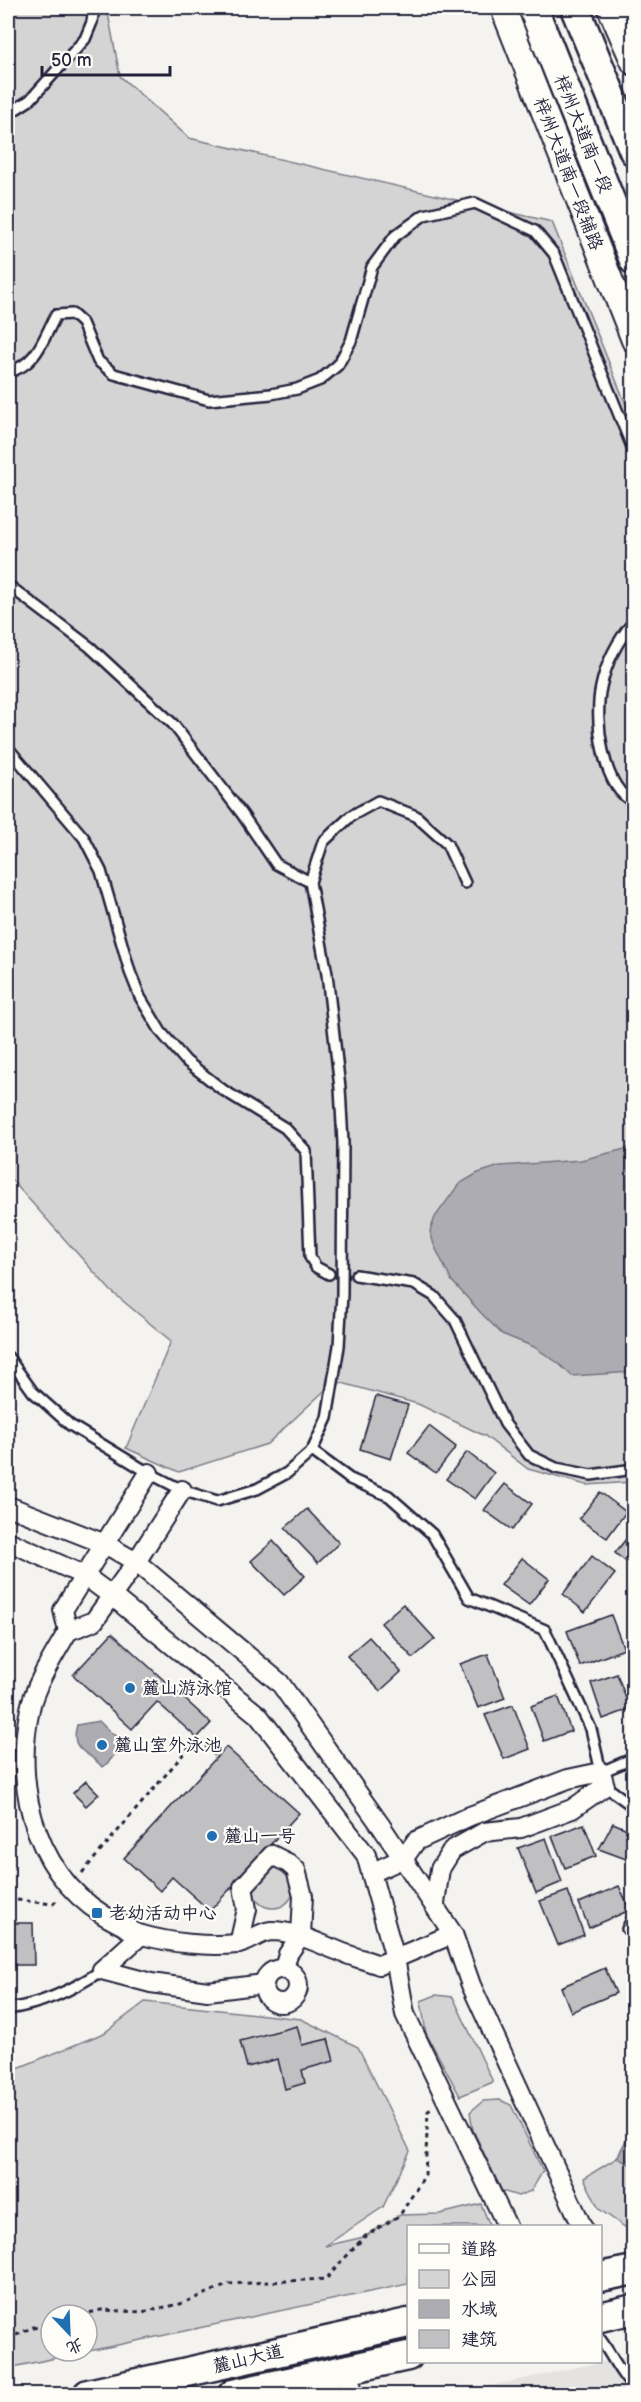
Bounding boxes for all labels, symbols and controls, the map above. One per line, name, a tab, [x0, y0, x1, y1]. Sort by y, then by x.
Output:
scale bar	[42, 39, 170, 77]
text: 50 m	[51, 50, 92, 71]
street label: 梓州大道南一段	[550, 72, 616, 196]
street label: 梓州大道南一段辅路	[529, 95, 607, 253]
place label: 麓山游泳馆	[142, 1678, 232, 1699]
marker: 麓山游泳馆	[123, 1681, 137, 1695]
place label: 麓山室外泳池	[114, 1735, 222, 1756]
marker: 麓山室外泳池	[95, 1738, 109, 1752]
place label: 麓山一号	[224, 1826, 296, 1847]
marker: 麓山一号	[205, 1829, 219, 1843]
place label: 老幼活动中心	[109, 1903, 217, 1924]
marker: 老幼活动中心	[90, 1906, 104, 1920]
legend	[407, 2225, 602, 2363]
text: 道路	[461, 2239, 497, 2260]
text: 公园	[461, 2269, 497, 2290]
text: 水域	[461, 2299, 497, 2320]
north arrow	[39, 2303, 99, 2363]
text: 建筑	[461, 2329, 497, 2350]
text: 北	[63, 2334, 85, 2357]
street label: 麓山大道	[211, 2341, 285, 2377]

